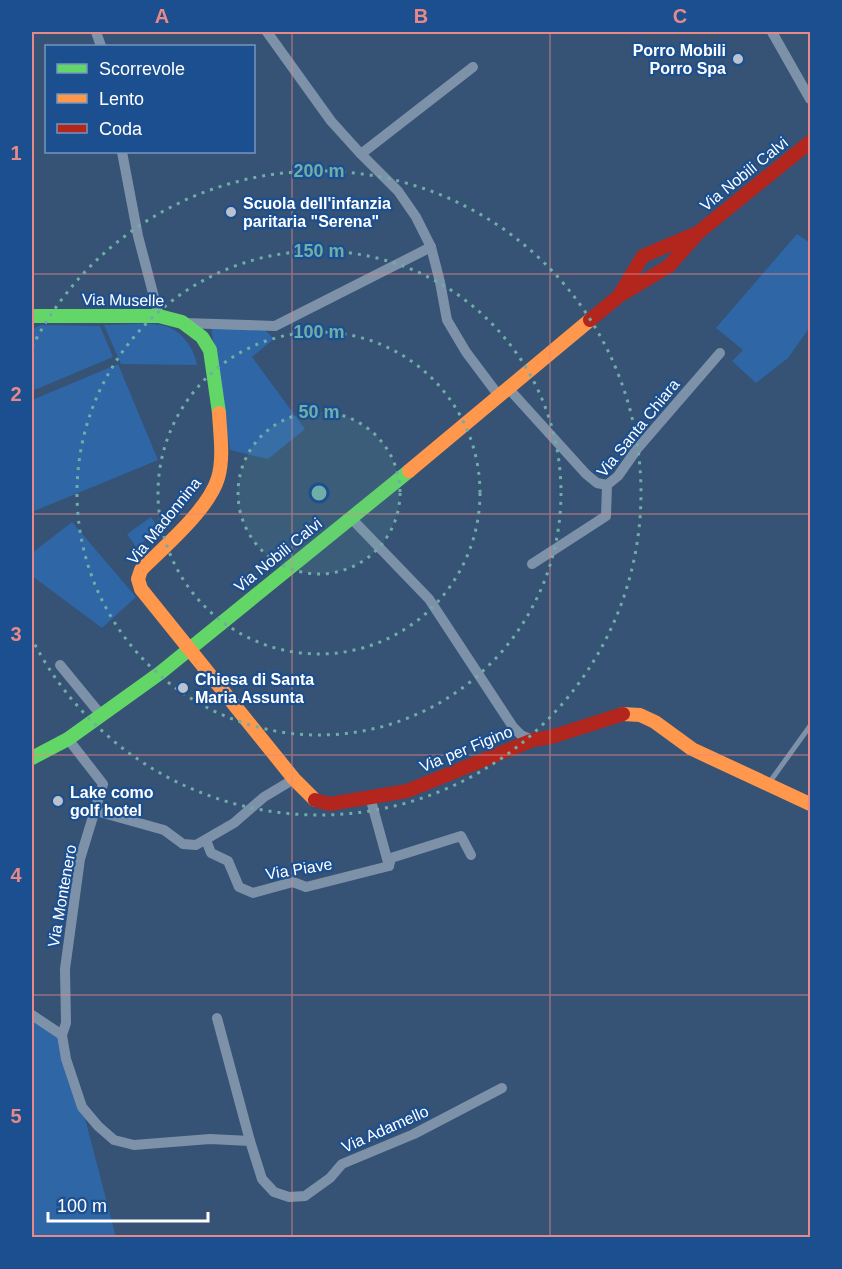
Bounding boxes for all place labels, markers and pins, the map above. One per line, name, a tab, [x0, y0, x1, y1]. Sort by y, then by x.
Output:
place label: Porro Mobili Porro Spa	[633, 42, 726, 77]
marker: Porro Mobili Porro Spa	[731, 52, 745, 66]
place label: Scuola dell'infanzia paritaria "Serena"	[243, 195, 391, 230]
marker: Scuola dell'infanzia paritaria "Serena"	[224, 205, 238, 219]
centre of rings	[309, 483, 329, 503]
place label: Chiesa di Santa Maria Assunta	[195, 671, 314, 706]
marker: Chiesa di Santa Maria Assunta	[176, 681, 190, 695]
place label: Lake como golf hotel	[70, 784, 154, 819]
marker: Lake como golf hotel	[51, 794, 65, 808]

